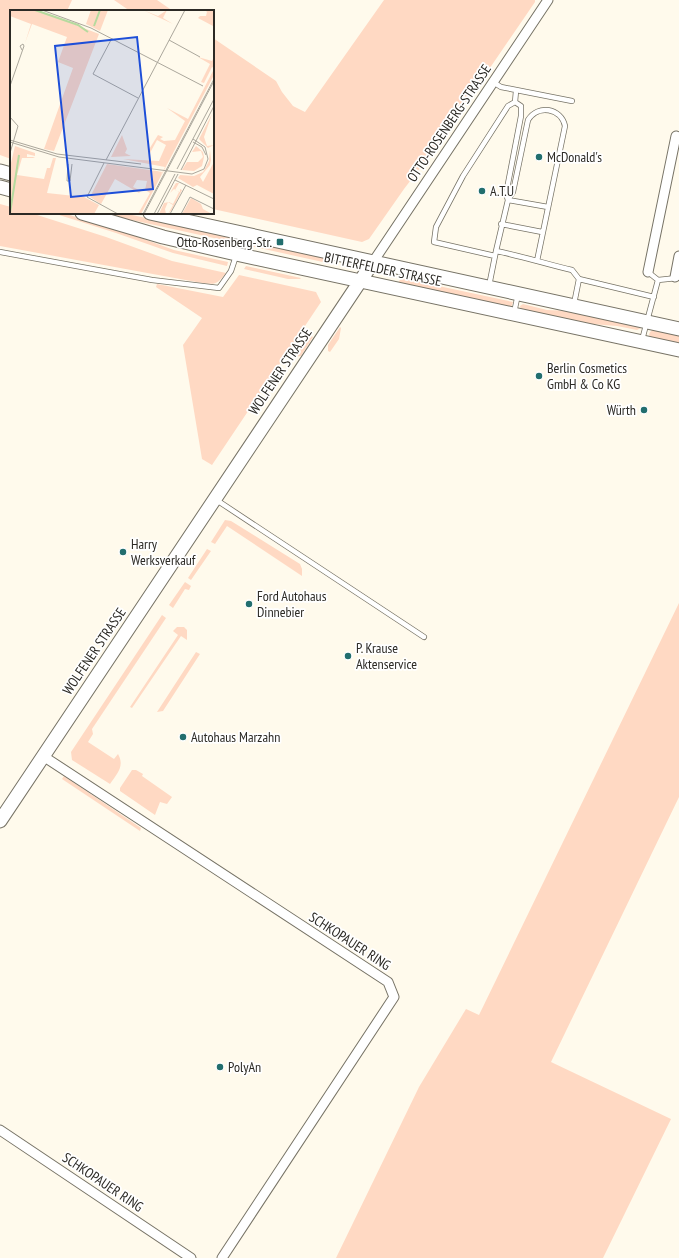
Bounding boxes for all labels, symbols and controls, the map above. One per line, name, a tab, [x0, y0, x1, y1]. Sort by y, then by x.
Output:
inset map	[10, 10, 214, 214]
street label: OTTO-ROSENBERG-STRASSE	[403, 61, 495, 185]
place label: McDonald's	[547, 148, 602, 166]
marker: McDonald's	[534, 152, 544, 162]
place label: A.T.U	[490, 182, 514, 200]
marker: A.T.U	[477, 186, 487, 196]
place label: Otto-Rosenberg-Str.	[176, 233, 272, 251]
marker: Otto-Rosenberg-Str.	[275, 237, 285, 247]
street label: BITTERFELDER STRASSE	[323, 248, 443, 290]
street label: WOLFENER STRASSE	[244, 324, 316, 418]
place label: Berlin Cosmetics GmbH & Co KG	[547, 359, 627, 393]
marker: Berlin Cosmetics GmbH & Co KG	[534, 371, 544, 381]
place label: Würth	[607, 401, 636, 419]
marker: Würth	[639, 405, 649, 415]
place label: Harry Werksverkauf	[131, 535, 196, 569]
marker: Harry Werksverkauf	[118, 547, 128, 557]
place label: Ford Autohaus Dinnebier	[257, 587, 327, 621]
marker: Ford Autohaus Dinnebier	[244, 599, 254, 609]
street label: WOLFENER STRASSE	[58, 604, 130, 698]
place label: P. Krause Aktenservice	[356, 639, 417, 673]
marker: P. Krause Aktenservice	[343, 651, 353, 661]
place label: Autohaus Marzahn	[191, 728, 280, 746]
marker: Autohaus Marzahn	[178, 732, 188, 742]
street label: SCHKOPAUER RING	[306, 908, 394, 974]
place label: PolyAn	[228, 1058, 261, 1076]
marker: PolyAn	[215, 1062, 225, 1072]
street label: SCHKOPAUER RING	[59, 1148, 147, 1216]

